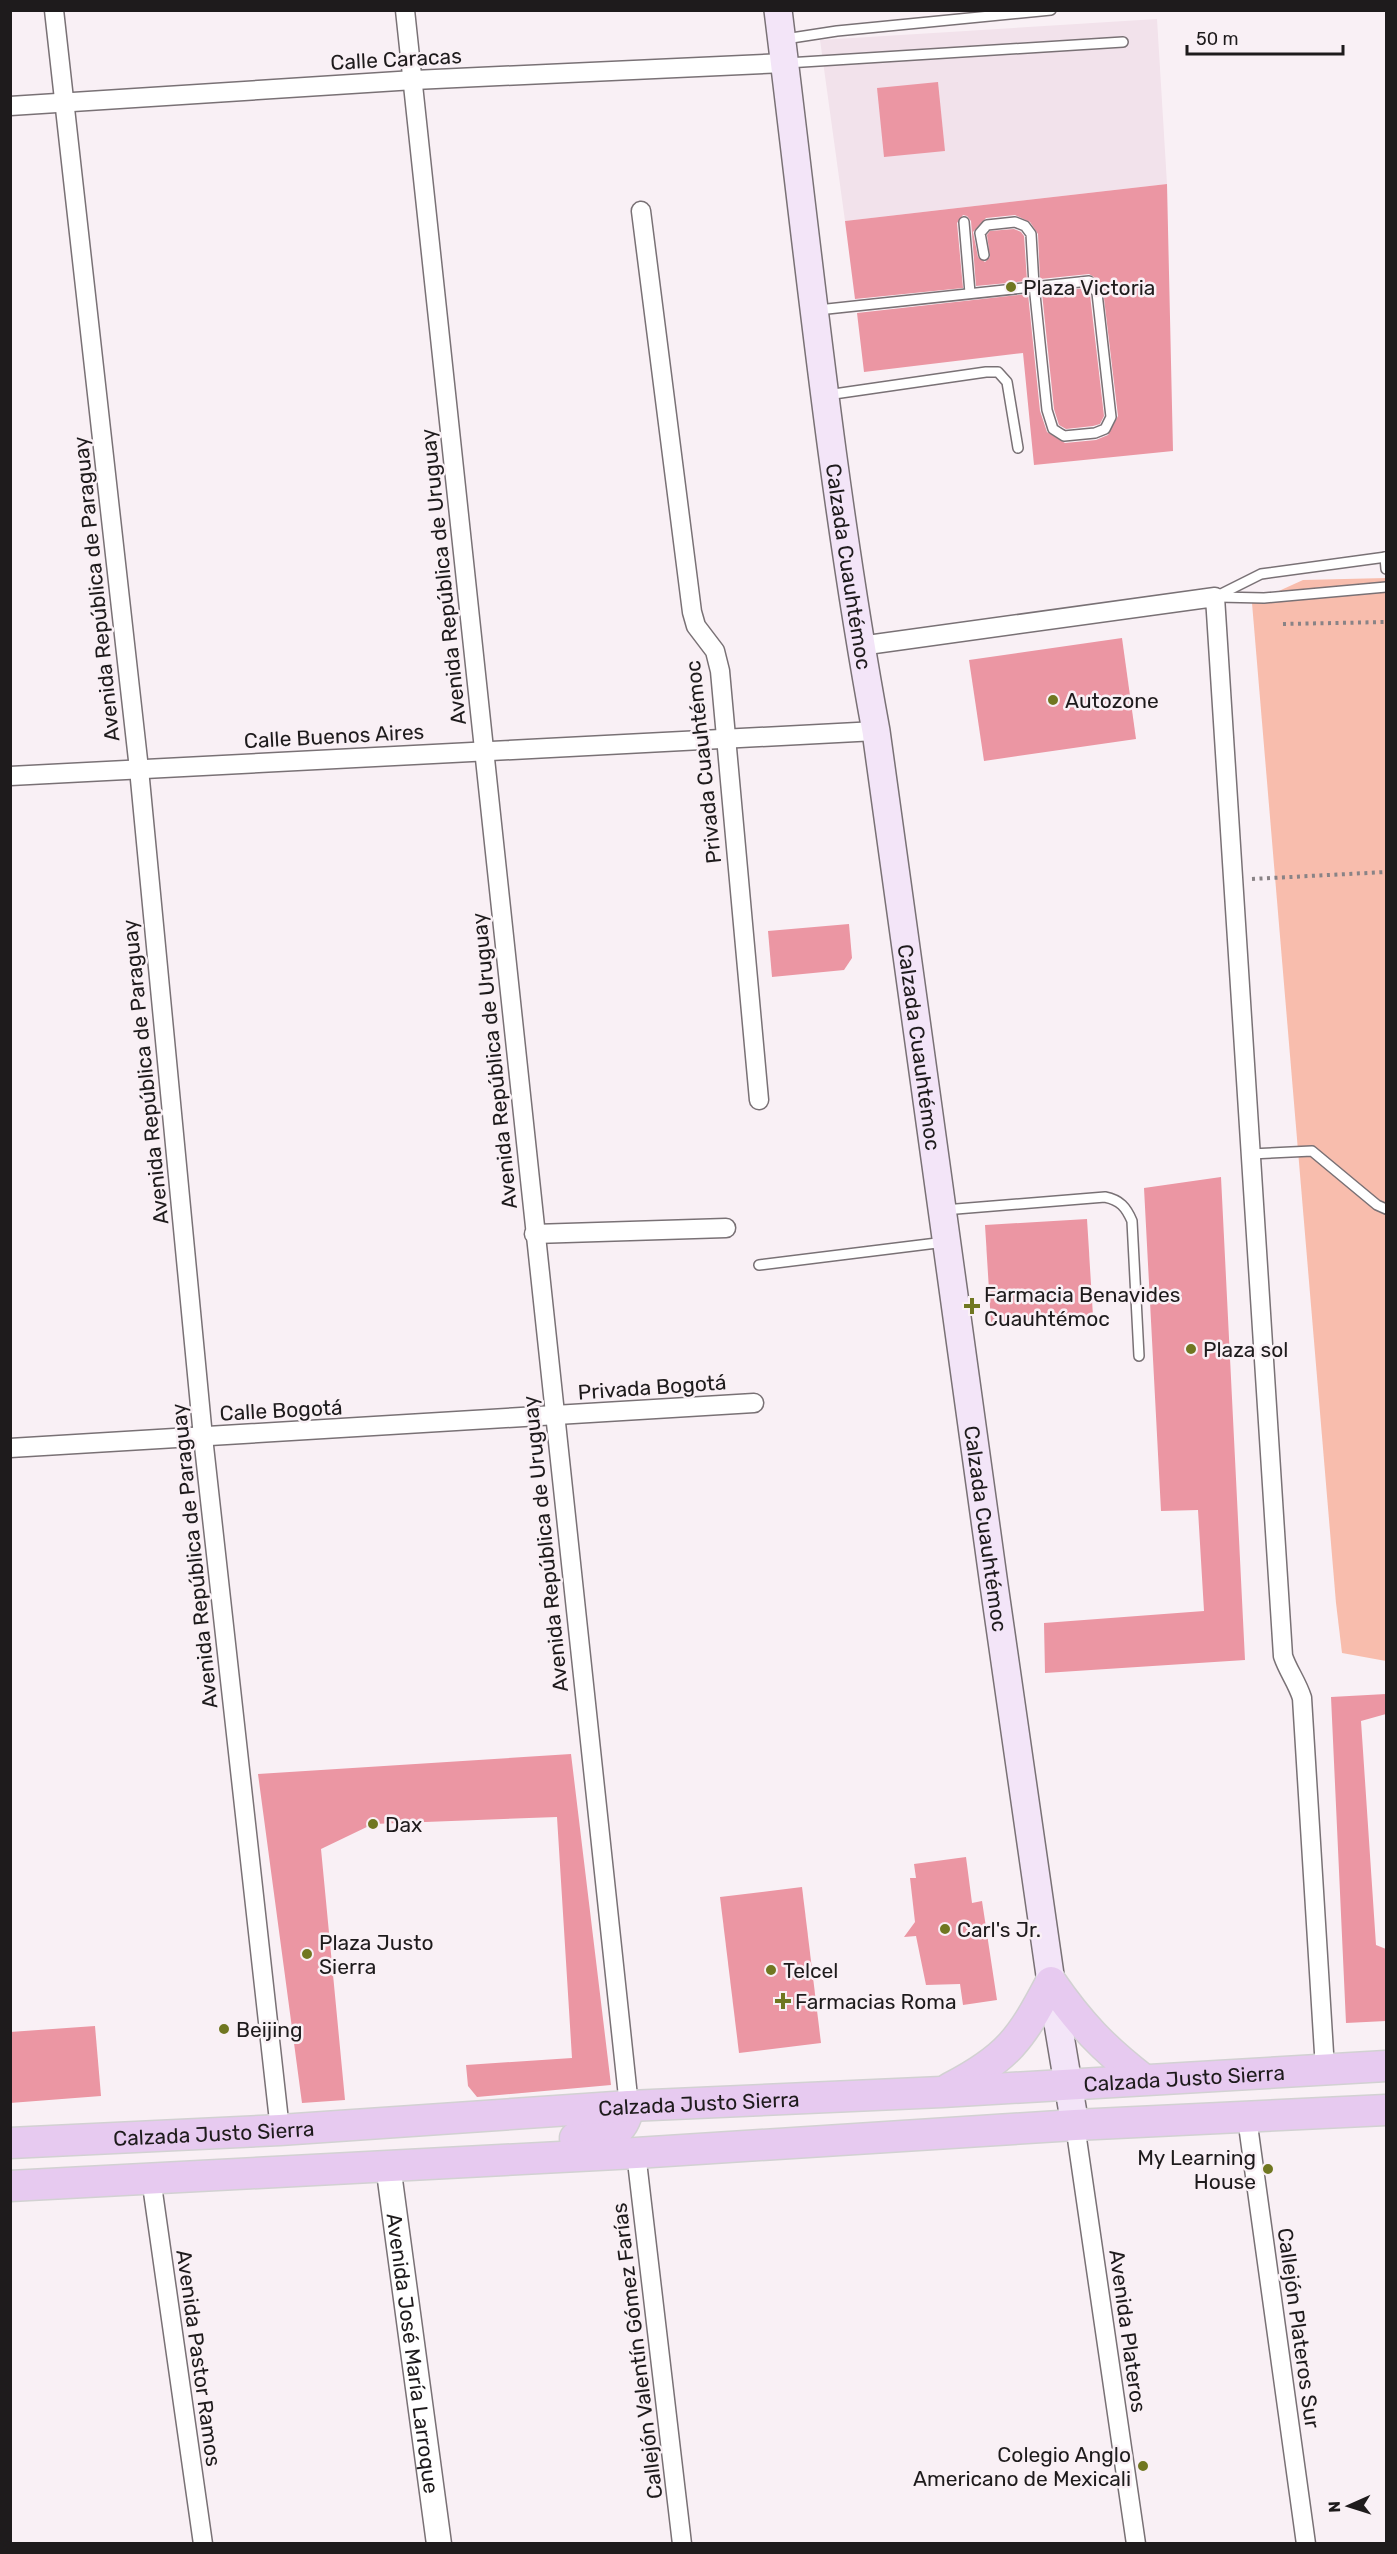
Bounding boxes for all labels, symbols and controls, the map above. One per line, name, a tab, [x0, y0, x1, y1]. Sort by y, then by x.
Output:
scale bar	[1187, 18, 1343, 56]
text: 50 m	[1196, 28, 1239, 50]
street label: Calle Caracas	[330, 43, 462, 75]
place label: Plaza Victoria	[1023, 275, 1155, 300]
marker: Plaza Victoria	[1004, 280, 1018, 294]
street label: Avenida República de Uruguay	[415, 427, 471, 726]
street label: Avenida República de Paraguay	[67, 435, 124, 743]
street label: Calzada Cuauhtémoc	[821, 462, 877, 671]
street label: Privada Cuauhtémoc	[680, 659, 726, 865]
place label: Autozone	[1065, 688, 1159, 713]
marker: Autozone	[1046, 693, 1060, 707]
street label: Calle Buenos Aires	[243, 719, 425, 753]
street label: Avenida República de Uruguay	[466, 911, 522, 1210]
street label: Avenida República de Paraguay	[116, 918, 173, 1226]
street label: Calzada Cuauhtémoc	[893, 942, 946, 1152]
place label: Farmacia Benavides Cuauhtémoc	[984, 1282, 1180, 1331]
marker: Farmacia Benavides Cuauhtémoc	[965, 1299, 979, 1313]
place label: Plaza sol	[1203, 1337, 1288, 1362]
marker: Plaza sol	[1184, 1342, 1198, 1356]
street label: Privada Bogotá	[577, 1369, 727, 1405]
street label: Calle Bogotá	[219, 1394, 343, 1426]
street label: Avenida República de Uruguay	[517, 1394, 573, 1693]
street label: Avenida República de Paraguay	[165, 1402, 222, 1710]
street label: Calzada Cuauhtémoc	[960, 1424, 1013, 1633]
place label: Dax	[385, 1812, 422, 1837]
marker: Dax	[366, 1817, 380, 1831]
place label: Carl's Jr.	[957, 1917, 1041, 1942]
marker: Carl's Jr.	[938, 1922, 952, 1936]
place label: Plaza Justo Sierra	[319, 1930, 433, 1979]
marker: Plaza Justo Sierra	[300, 1947, 314, 1961]
place label: Telcel	[783, 1958, 838, 1983]
marker: Telcel	[764, 1963, 778, 1977]
place label: Farmacias Roma	[795, 1989, 957, 2014]
marker: Farmacias Roma	[776, 1994, 790, 2008]
place label: Beijing	[236, 2017, 303, 2042]
marker: Beijing	[217, 2022, 231, 2036]
street label: Calzada Justo Sierra	[1083, 2059, 1285, 2096]
street label: Calzada Justo Sierra	[597, 2086, 800, 2121]
street label: Calzada Justo Sierra	[112, 2115, 315, 2151]
place label: My Learning House	[1137, 2145, 1256, 2194]
marker: My Learning House	[1261, 2162, 1275, 2176]
street label: Callejón Valentín Gómez Farías	[606, 2201, 668, 2501]
street label: Avenida José María Larroque	[382, 2211, 445, 2495]
street label: Callejón Plateros Sur	[1273, 2226, 1325, 2430]
street label: Avenida Pastor Ramos	[171, 2248, 227, 2468]
street label: Avenida Plateros	[1104, 2248, 1152, 2414]
place label: Colegio Anglo Americano de Mexicali	[913, 2442, 1131, 2491]
marker: Colegio Anglo Americano de Mexicali	[1136, 2459, 1150, 2473]
north arrow	[1319, 2476, 1379, 2536]
text: N	[1325, 2501, 1344, 2513]

